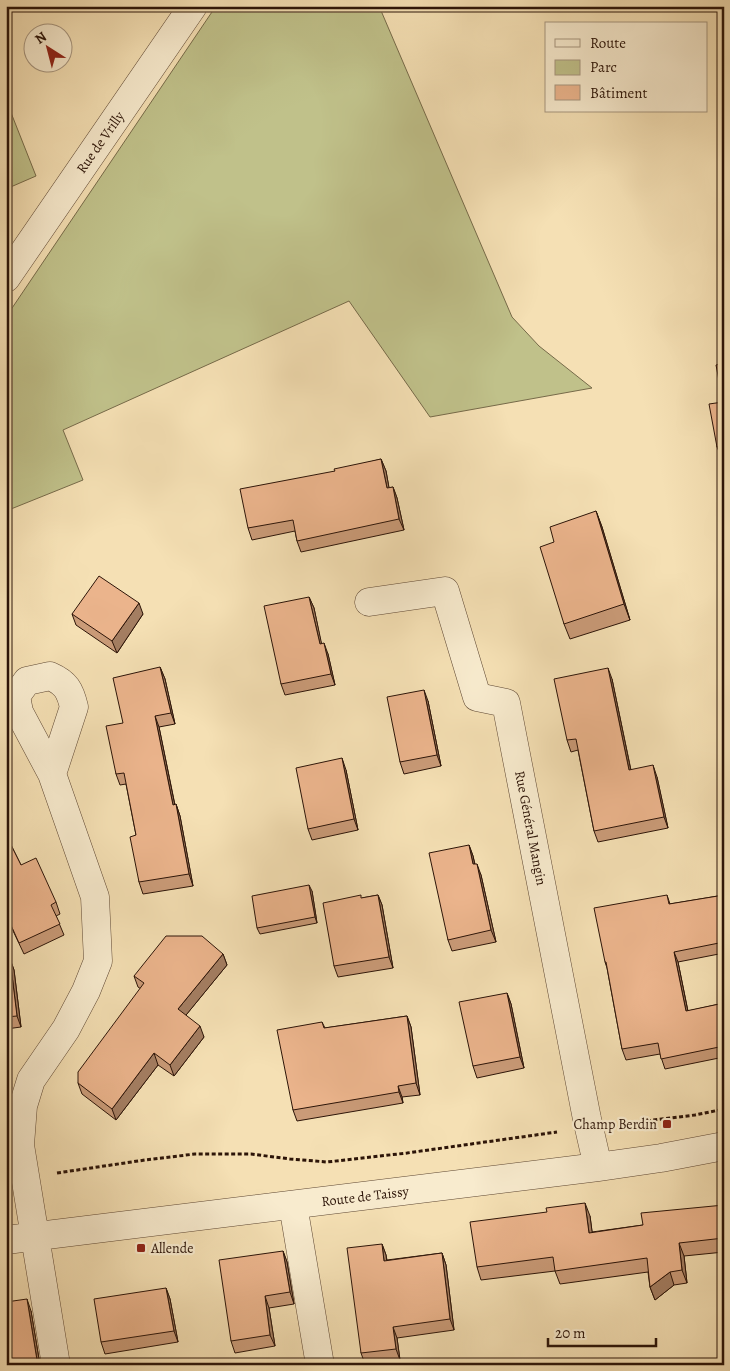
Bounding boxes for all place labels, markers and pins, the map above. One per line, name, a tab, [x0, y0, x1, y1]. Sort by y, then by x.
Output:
place label: Champ Berdin	[574, 1115, 657, 1134]
marker: Champ Berdin	[661, 1118, 673, 1130]
place label: Allende	[150, 1239, 193, 1258]
marker: Allende	[135, 1242, 147, 1254]

